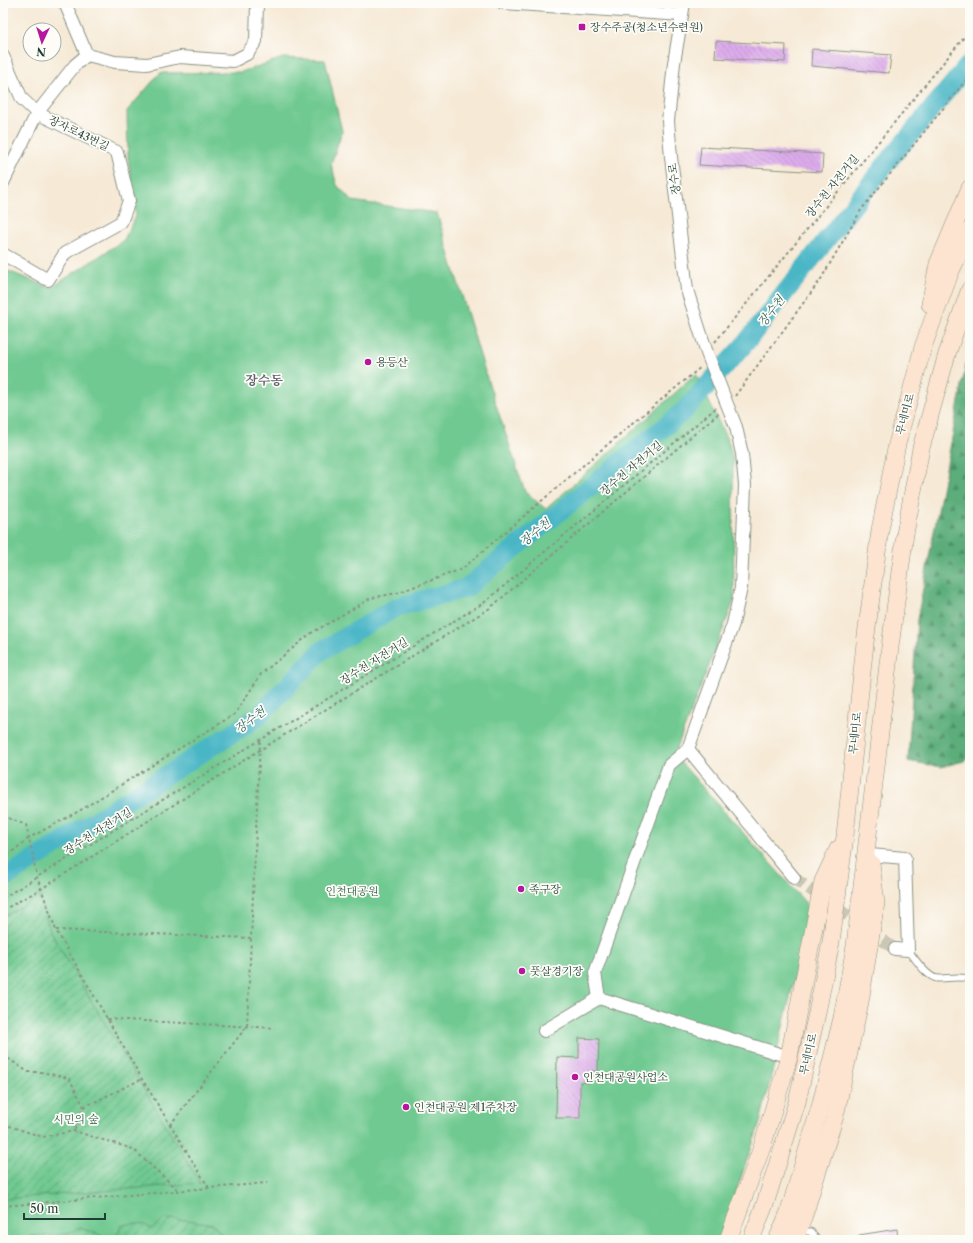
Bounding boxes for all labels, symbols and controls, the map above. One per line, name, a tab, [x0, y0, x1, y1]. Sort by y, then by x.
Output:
place label: 장수주공(청소년수련원)	[590, 20, 703, 34]
north arrow	[22, 22, 62, 62]
marker: 장수주공(청소년수련원)	[577, 22, 587, 32]
text: N	[36, 45, 47, 59]
street label: 장자로43번길	[46, 112, 112, 154]
street label: 장수천 자전거길	[802, 152, 862, 220]
street label: 장수로	[665, 162, 683, 196]
water label: 장수천	[754, 292, 788, 329]
place label: 용등산	[376, 355, 408, 369]
marker: 용등산	[363, 357, 373, 367]
district label: 장수동	[245, 372, 283, 388]
street label: 무네미로	[893, 391, 917, 436]
street label: 장수천 자전거길	[597, 438, 665, 498]
water label: 장수천	[517, 514, 554, 549]
street label: 장수천 자전거길	[338, 635, 410, 687]
water label: 장수천	[232, 703, 270, 736]
street label: 무네미로	[846, 711, 864, 755]
street label: 장수천 자전거길	[62, 805, 134, 857]
place label: 족구장	[529, 882, 561, 896]
park label: 인천대공원	[325, 884, 379, 898]
marker: 족구장	[516, 884, 526, 894]
place label: 풋살경기장	[530, 964, 584, 978]
marker: 풋살경기장	[517, 966, 527, 976]
street label: 무네미로	[796, 1031, 820, 1076]
place label: 인천대공원사업소	[583, 1070, 668, 1084]
marker: 인천대공원사업소	[570, 1072, 580, 1082]
place label: 인천대공원 제1주차장	[414, 1100, 518, 1114]
marker: 인천대공원 제1주차장	[401, 1102, 411, 1112]
park label: 시민의 숲	[53, 1112, 99, 1126]
scale bar	[24, 1195, 105, 1221]
text: 50 m	[30, 1201, 59, 1216]

